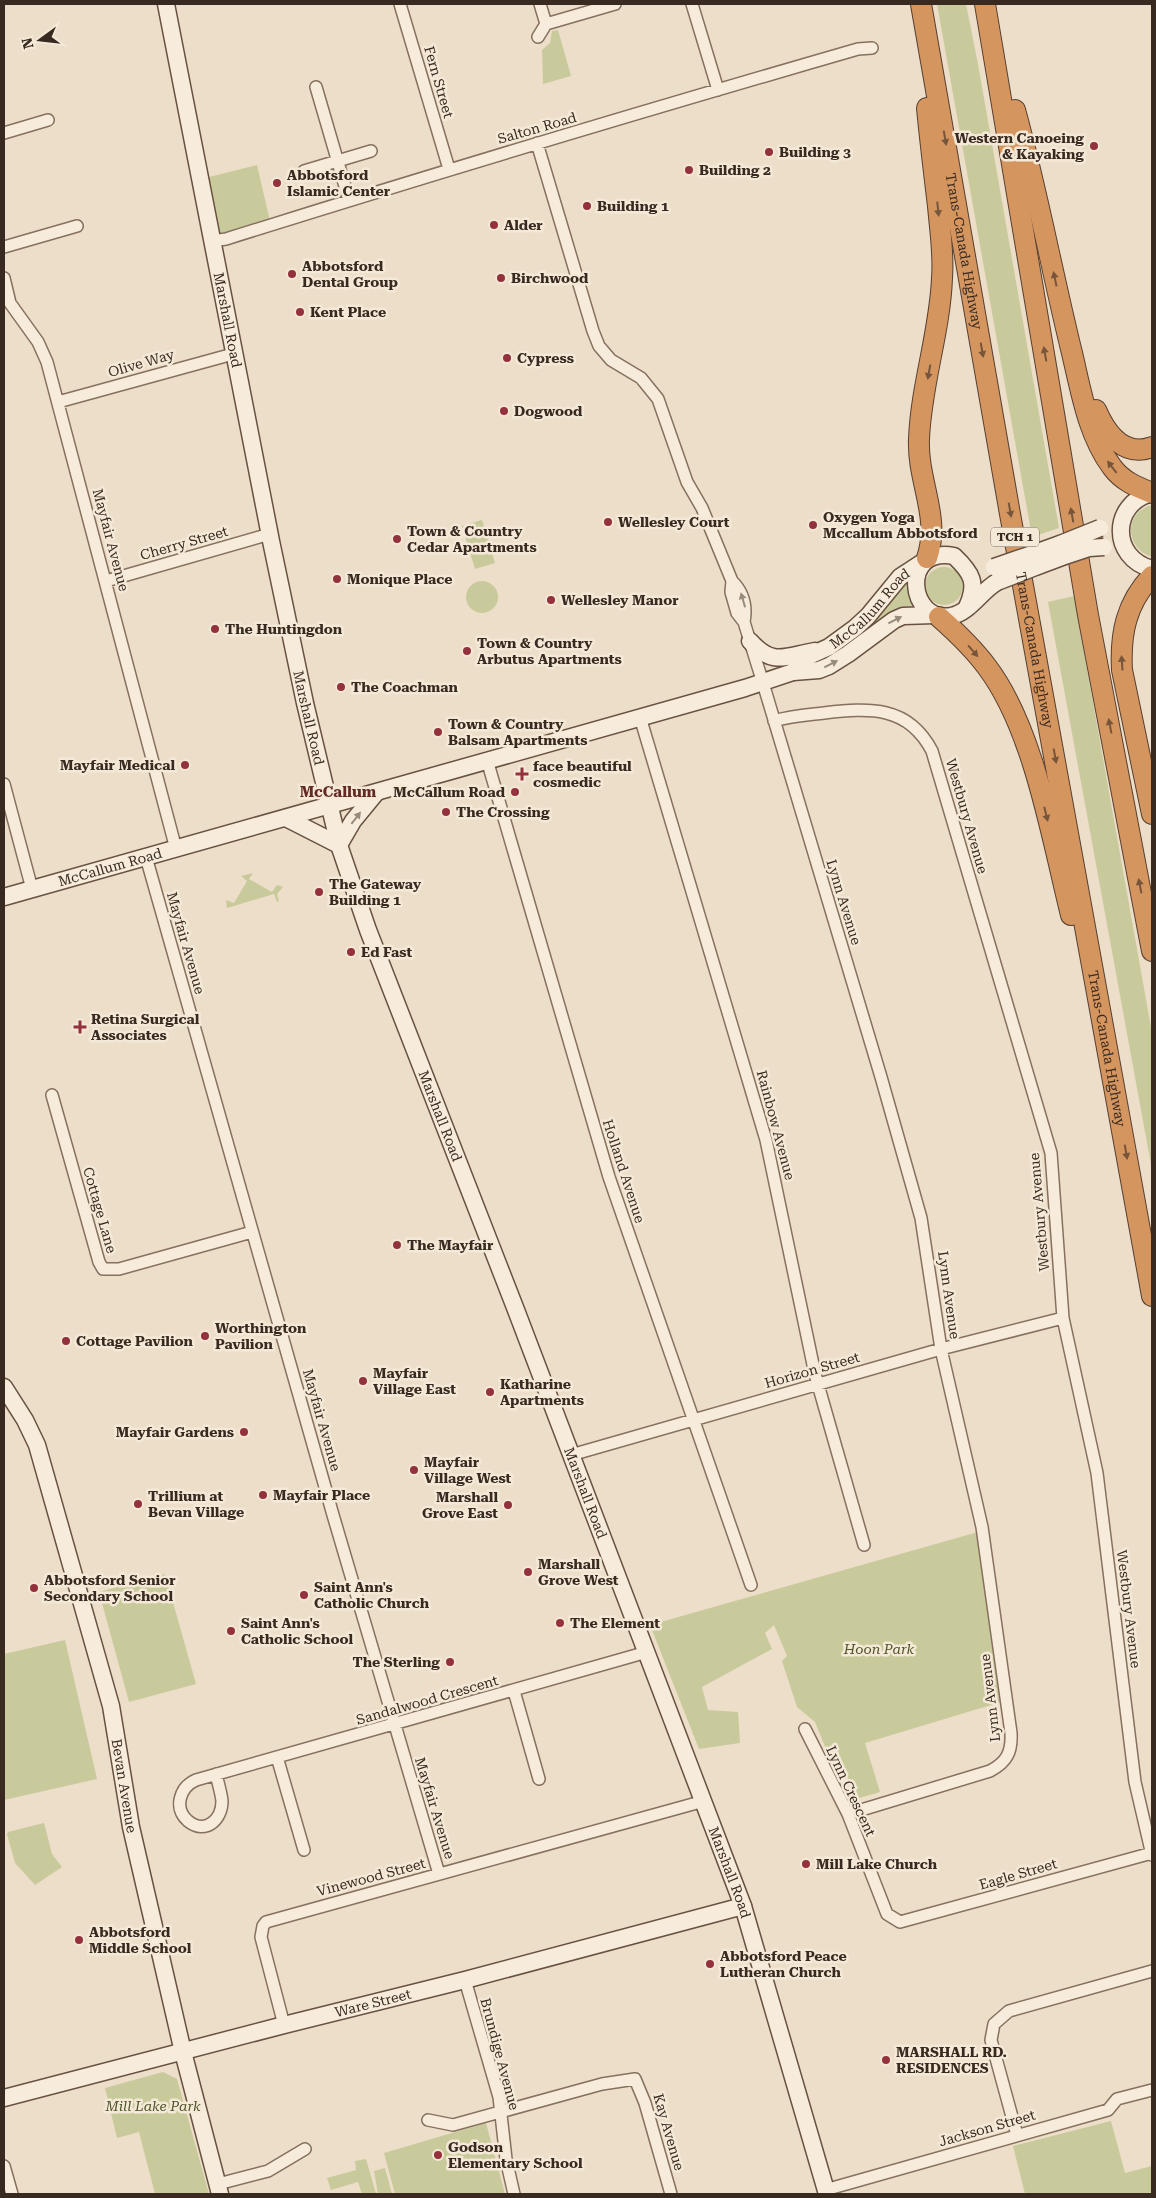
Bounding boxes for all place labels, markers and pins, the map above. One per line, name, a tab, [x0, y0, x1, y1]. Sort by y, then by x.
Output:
place label: Western Canoeing & Kayaking	[954, 130, 1084, 162]
marker: Western Canoeing & Kayaking	[1088, 140, 1100, 152]
place label: Building 3	[779, 144, 851, 160]
marker: Building 3	[763, 146, 775, 158]
place label: Building 2	[699, 162, 771, 178]
marker: Building 2	[683, 164, 695, 176]
place label: Abbotsford Islamic Center	[287, 167, 391, 199]
marker: Abbotsford Islamic Center	[271, 177, 283, 189]
place label: Building 1	[597, 198, 669, 214]
marker: Building 1	[581, 200, 593, 212]
place label: Alder	[504, 217, 543, 233]
marker: Alder	[488, 219, 500, 231]
place label: Abbotsford Dental Group	[302, 258, 398, 290]
marker: Abbotsford Dental Group	[286, 268, 298, 280]
place label: Birchwood	[511, 270, 589, 286]
marker: Birchwood	[495, 272, 507, 284]
place label: Kent Place	[310, 304, 386, 320]
marker: Kent Place	[294, 306, 306, 318]
place label: Cypress	[517, 350, 574, 366]
marker: Cypress	[501, 352, 513, 364]
place label: Dogwood	[514, 403, 583, 419]
marker: Dogwood	[498, 405, 510, 417]
place label: Oxygen Yoga Mccallum Abbotsford	[823, 509, 978, 541]
place label: Wellesley Court	[618, 514, 730, 530]
marker: Wellesley Court	[602, 516, 614, 528]
marker: Oxygen Yoga Mccallum Abbotsford	[807, 519, 819, 531]
place label: Town & Country Cedar Apartments	[407, 523, 537, 555]
marker: Town & Country Cedar Apartments	[391, 533, 403, 545]
place label: Monique Place	[347, 571, 452, 587]
marker: Monique Place	[331, 573, 343, 585]
place label: Wellesley Manor	[561, 592, 679, 608]
marker: Wellesley Manor	[545, 594, 557, 606]
place label: The Huntingdon	[225, 621, 343, 637]
marker: The Huntingdon	[209, 623, 221, 635]
place label: Town & Country Arbutus Apartments	[477, 635, 622, 667]
marker: Town & Country Arbutus Apartments	[461, 645, 473, 657]
place label: The Coachman	[351, 679, 458, 695]
marker: The Coachman	[335, 681, 347, 693]
place label: Town & Country Balsam Apartments	[448, 716, 587, 748]
marker: Town & Country Balsam Apartments	[432, 726, 444, 738]
place label: Mayfair Medical	[60, 757, 175, 773]
place label: face beautiful cosmedic	[533, 758, 632, 790]
marker: Mayfair Medical	[179, 759, 191, 771]
marker: face beautiful cosmedic	[515, 767, 529, 781]
place label: McCallum Road	[393, 784, 506, 800]
marker: McCallum Road	[509, 786, 521, 798]
place label: The Crossing	[456, 804, 550, 820]
marker: The Crossing	[440, 806, 452, 818]
place label: The Gateway Building 1	[329, 876, 422, 908]
marker: The Gateway Building 1	[313, 886, 325, 898]
place label: Ed Fast	[361, 944, 412, 960]
marker: Ed Fast	[345, 946, 357, 958]
place label: Retina Surgical Associates	[91, 1011, 200, 1043]
marker: Retina Surgical Associates	[73, 1020, 87, 1034]
place label: The Mayfair	[407, 1237, 494, 1253]
marker: The Mayfair	[391, 1239, 403, 1251]
place label: Worthington Pavilion	[215, 1320, 307, 1352]
marker: Worthington Pavilion	[199, 1330, 211, 1342]
place label: Cottage Pavilion	[76, 1333, 194, 1349]
marker: Cottage Pavilion	[60, 1335, 72, 1347]
place label: Mayfair Village East	[373, 1365, 456, 1397]
marker: Mayfair Village East	[357, 1375, 369, 1387]
place label: Katharine Apartments	[500, 1376, 584, 1408]
marker: Katharine Apartments	[484, 1386, 496, 1398]
place label: Mayfair Gardens	[116, 1424, 234, 1440]
marker: Mayfair Gardens	[238, 1426, 250, 1438]
place label: Mayfair Village West	[424, 1454, 512, 1486]
marker: Mayfair Village West	[408, 1464, 420, 1476]
place label: Mayfair Place	[273, 1487, 370, 1503]
place label: Trillium at Bevan Village	[148, 1488, 244, 1520]
marker: Mayfair Place	[257, 1489, 269, 1501]
place label: Marshall Grove East	[422, 1489, 498, 1521]
marker: Trillium at Bevan Village	[132, 1498, 144, 1510]
marker: Marshall Grove East	[502, 1499, 514, 1511]
place label: Marshall Grove West	[538, 1556, 619, 1588]
marker: Marshall Grove West	[522, 1566, 534, 1578]
place label: Abbotsford Senior Secondary School	[44, 1572, 176, 1604]
place label: Saint Ann's Catholic Church	[314, 1579, 430, 1611]
marker: Abbotsford Senior Secondary School	[28, 1582, 40, 1594]
marker: Saint Ann's Catholic Church	[298, 1589, 310, 1601]
place label: Saint Ann's Catholic School	[241, 1615, 354, 1647]
place label: The Element	[570, 1615, 660, 1631]
marker: The Element	[554, 1617, 566, 1629]
marker: Saint Ann's Catholic School	[225, 1625, 237, 1637]
place label: The Sterling	[353, 1654, 440, 1670]
marker: The Sterling	[444, 1656, 456, 1668]
place label: Mill Lake Church	[816, 1856, 938, 1872]
marker: Mill Lake Church	[800, 1858, 812, 1870]
place label: Abbotsford Middle School	[89, 1924, 192, 1956]
marker: Abbotsford Middle School	[73, 1934, 85, 1946]
place label: Abbotsford Peace Lutheran Church	[720, 1948, 847, 1980]
marker: Abbotsford Peace Lutheran Church	[704, 1958, 716, 1970]
place label: MARSHALL RD. RESIDENCES	[896, 2044, 1007, 2076]
marker: MARSHALL RD. RESIDENCES	[880, 2054, 892, 2066]
place label: Godson Elementary School	[448, 2139, 583, 2171]
marker: Godson Elementary School	[432, 2149, 444, 2161]

